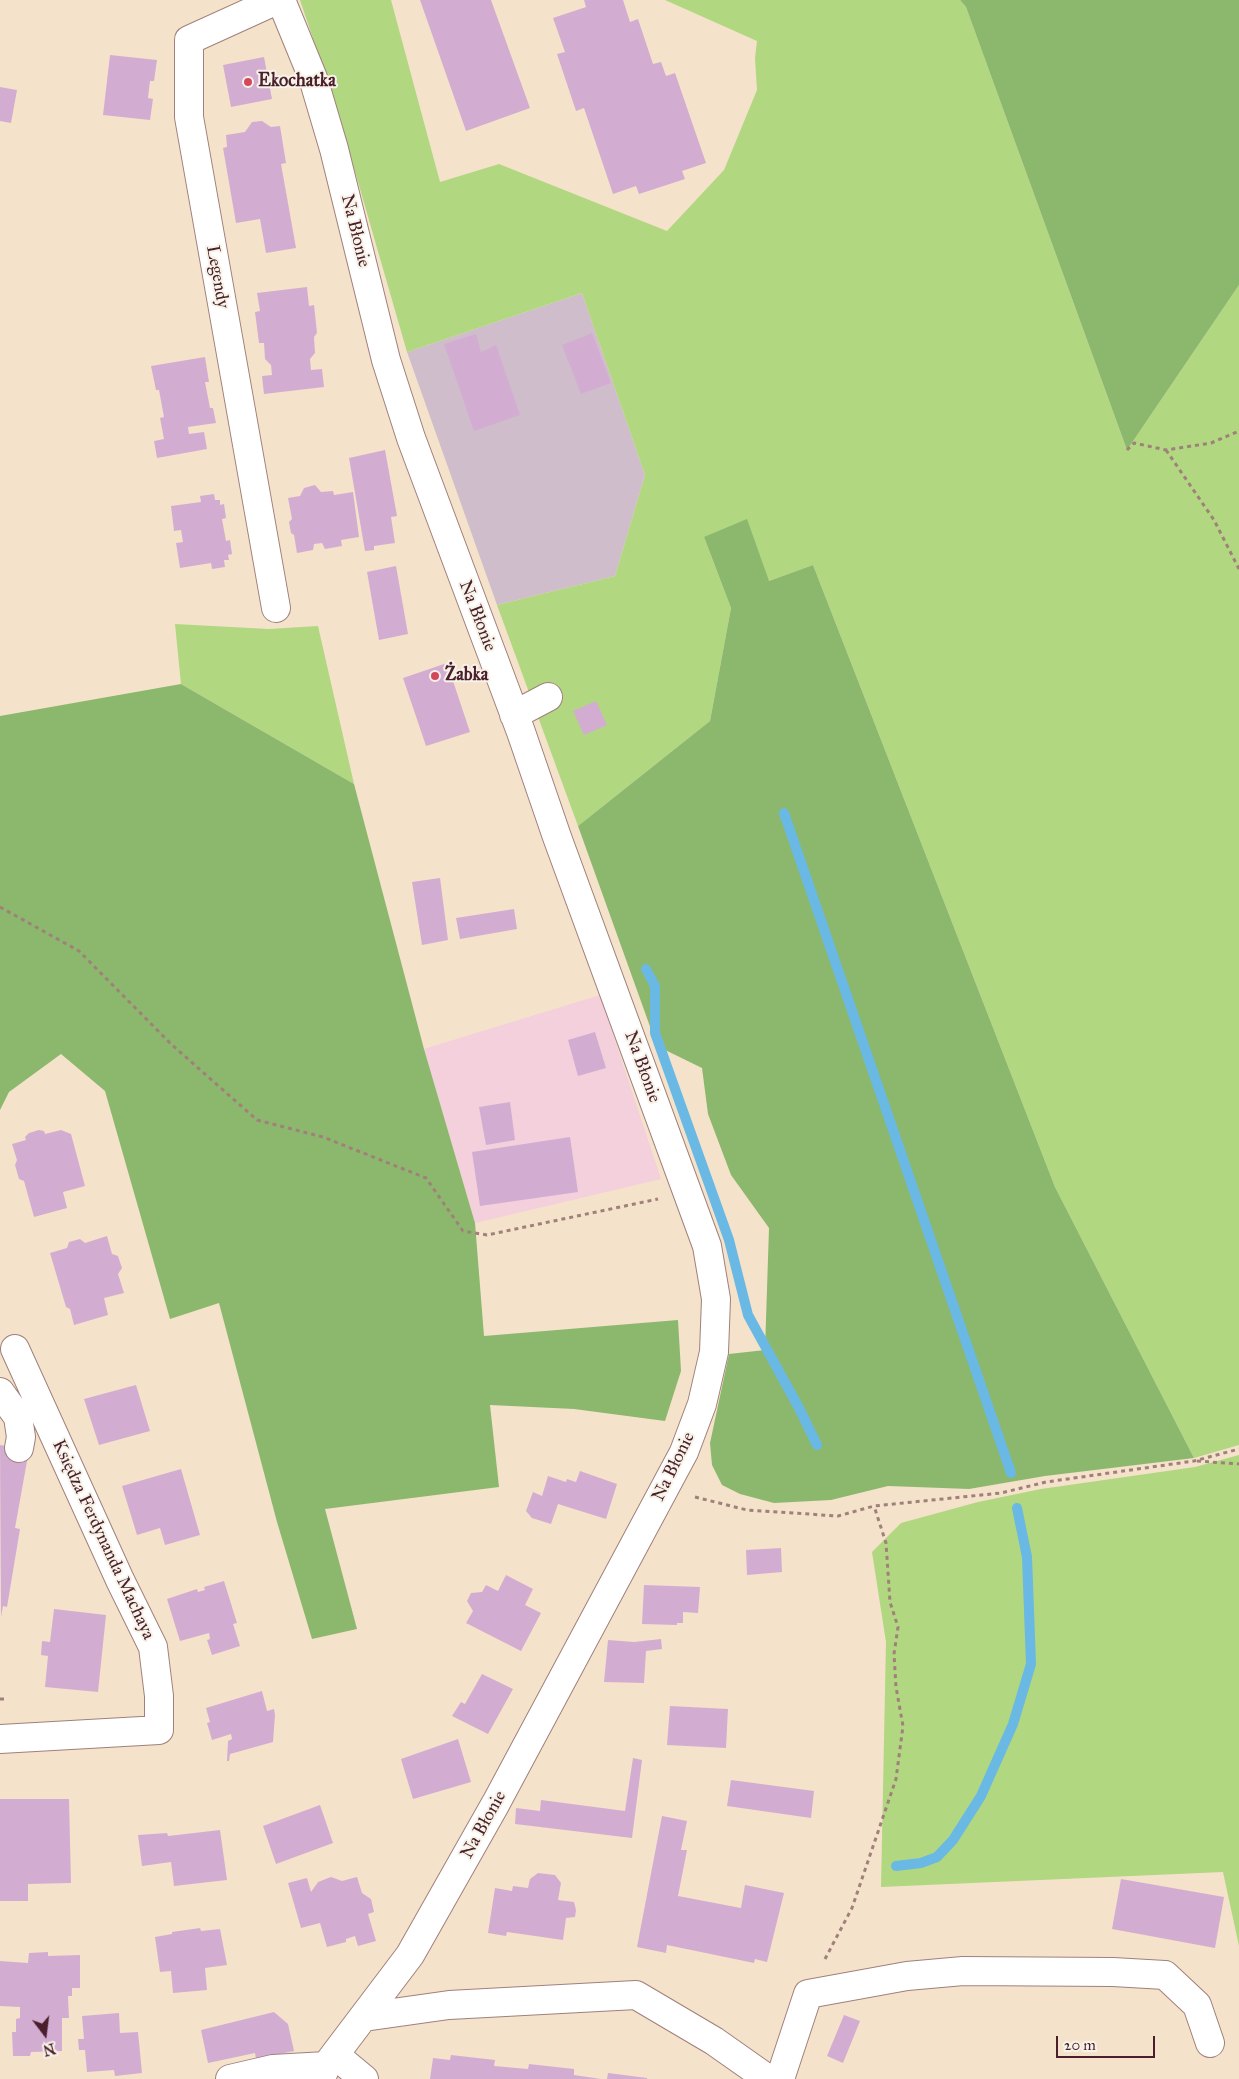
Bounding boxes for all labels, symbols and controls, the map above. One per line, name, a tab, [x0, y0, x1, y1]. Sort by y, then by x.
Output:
place label: Ekochatka	[258, 71, 336, 93]
marker: Ekochatka	[242, 76, 254, 88]
street label: Na Błonie	[336, 192, 374, 270]
street label: Legendy	[201, 244, 233, 310]
street label: Na Błonie	[454, 577, 500, 655]
place label: Żabka	[445, 665, 488, 687]
marker: Żabka	[429, 670, 441, 682]
street label: Na Błonie	[619, 1028, 665, 1106]
street label: Na Błonie	[648, 1429, 700, 1505]
street label: Księdza Ferdynanda Machaya	[47, 1437, 159, 1643]
street label: Na Błonie	[457, 1787, 511, 1863]
north arrow	[20, 2009, 70, 2059]
scale bar	[1059, 2026, 1158, 2058]
text: 20 m	[1064, 2036, 1096, 2054]
text: N	[41, 2039, 57, 2059]

